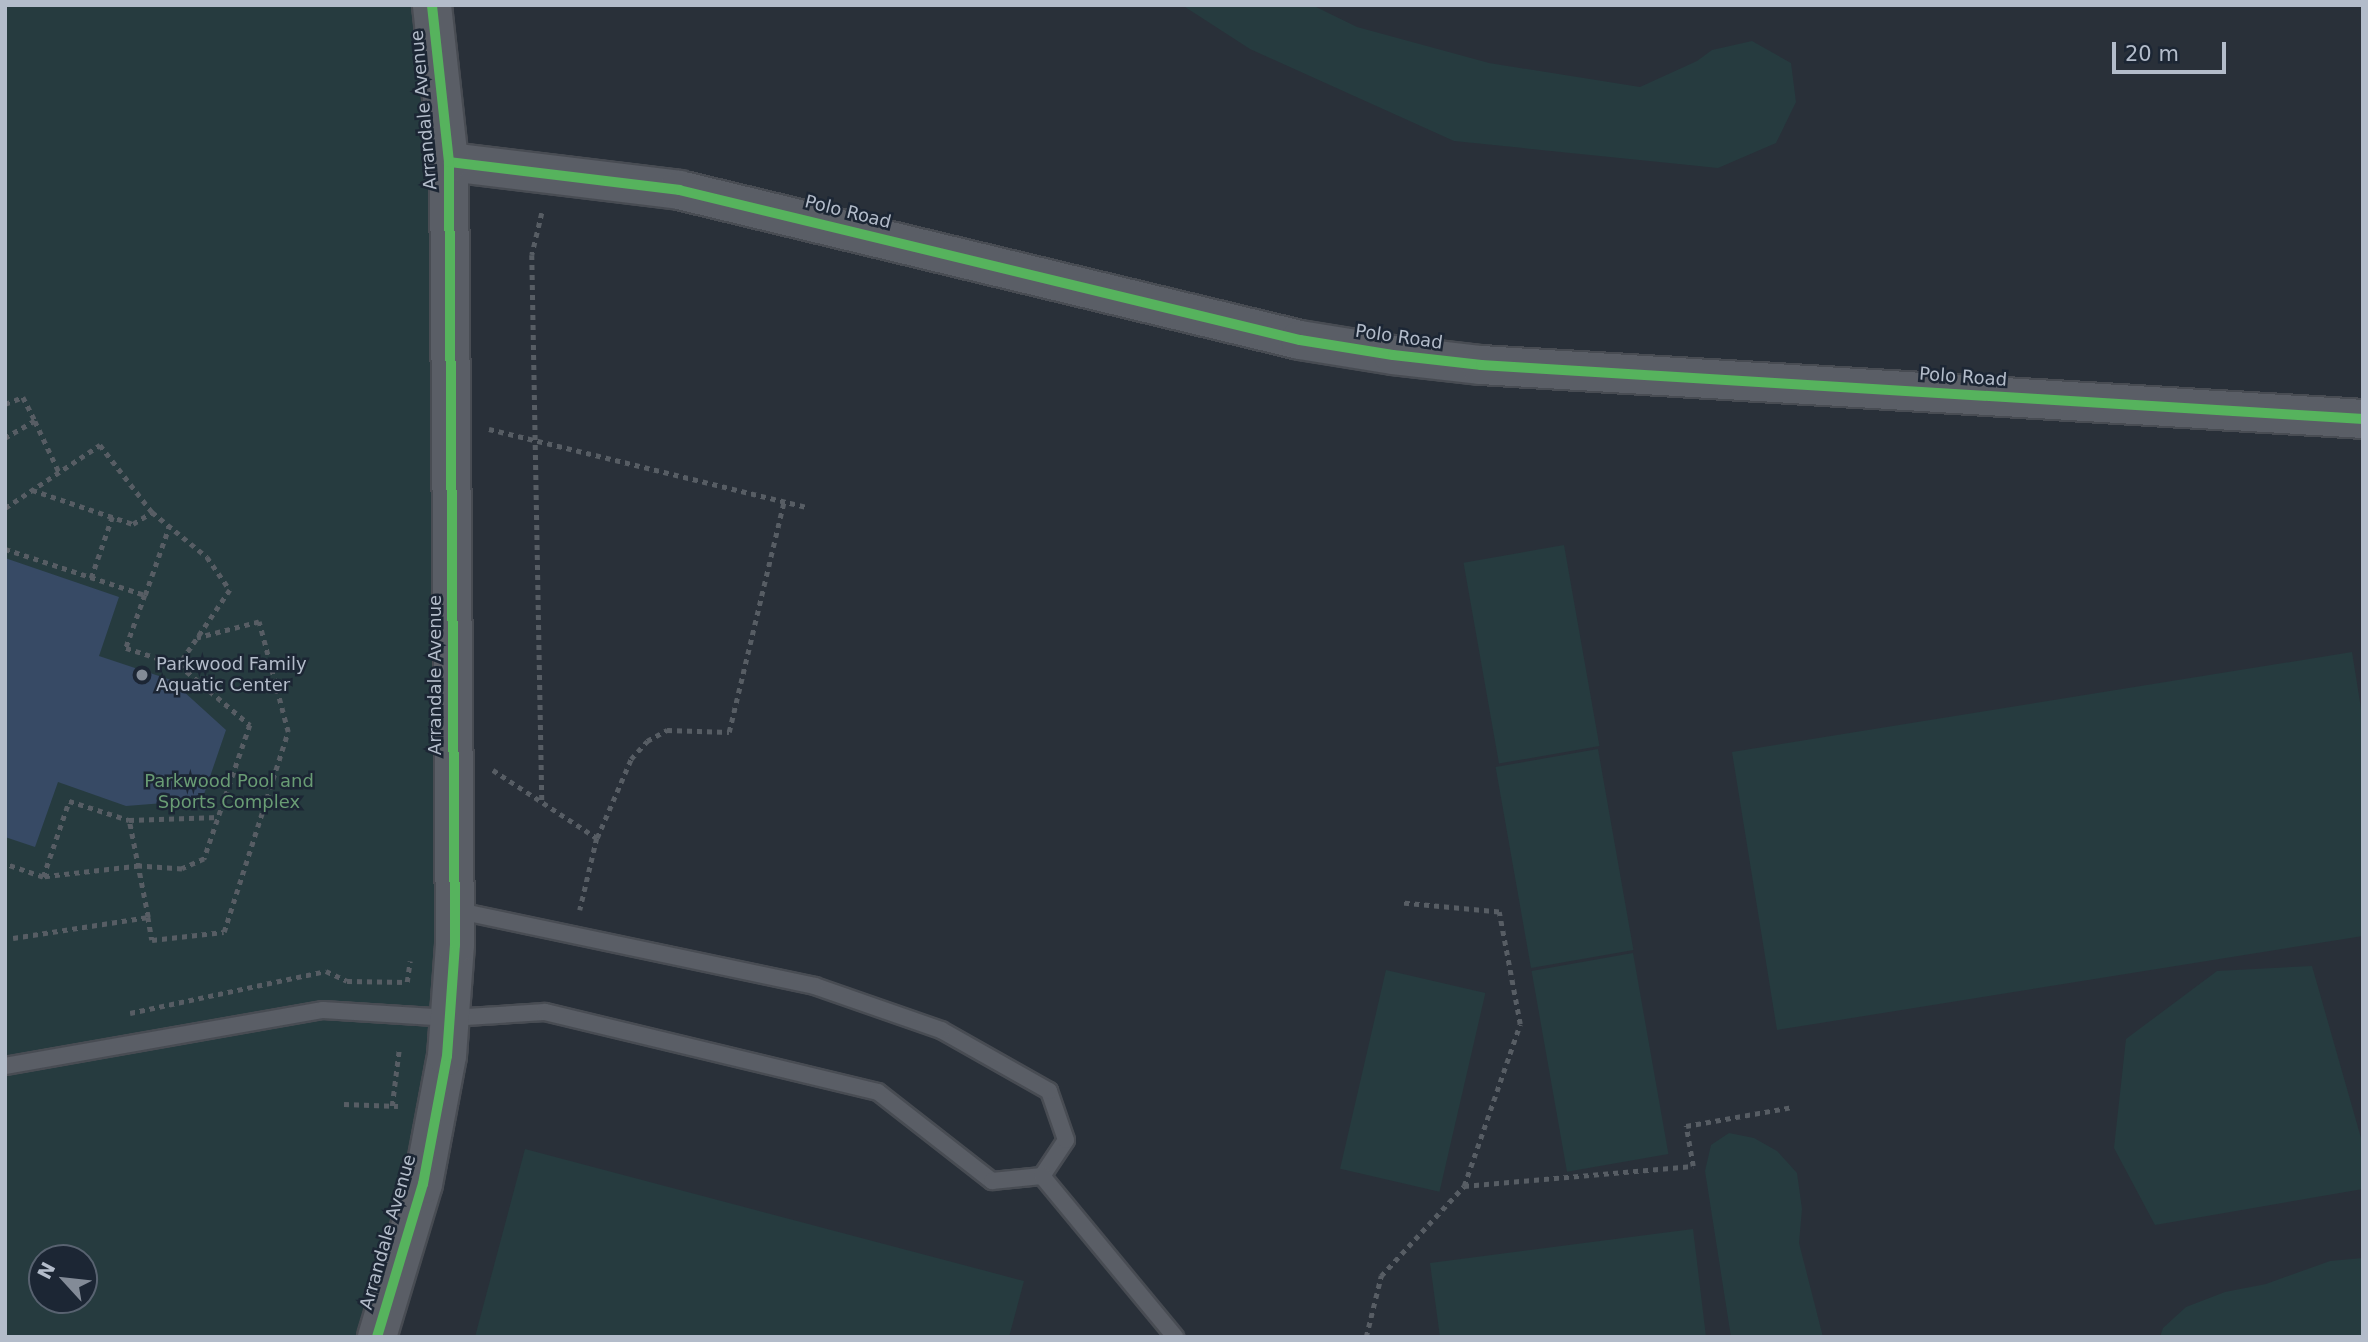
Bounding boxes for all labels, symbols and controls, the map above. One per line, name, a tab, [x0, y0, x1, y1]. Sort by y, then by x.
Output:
scale bar	[2116, 28, 2230, 72]
street label: Arrandale Avenue	[406, 29, 442, 191]
text: 20 m	[2125, 42, 2179, 66]
street label: Polo Road	[803, 191, 893, 233]
street label: Polo Road	[1354, 320, 1444, 354]
street label: Polo Road	[1918, 363, 2008, 391]
street label: Arrandale Avenue	[424, 595, 446, 755]
place label: Parkwood Family Aquatic Center	[156, 654, 307, 696]
marker: Parkwood Family Aquatic Center	[134, 667, 150, 683]
park label: Parkwood Pool and Sports Complex	[144, 771, 314, 814]
street label: Arrandale Avenue	[356, 1152, 420, 1312]
north arrow	[28, 1244, 98, 1314]
text: N	[33, 1258, 59, 1282]

